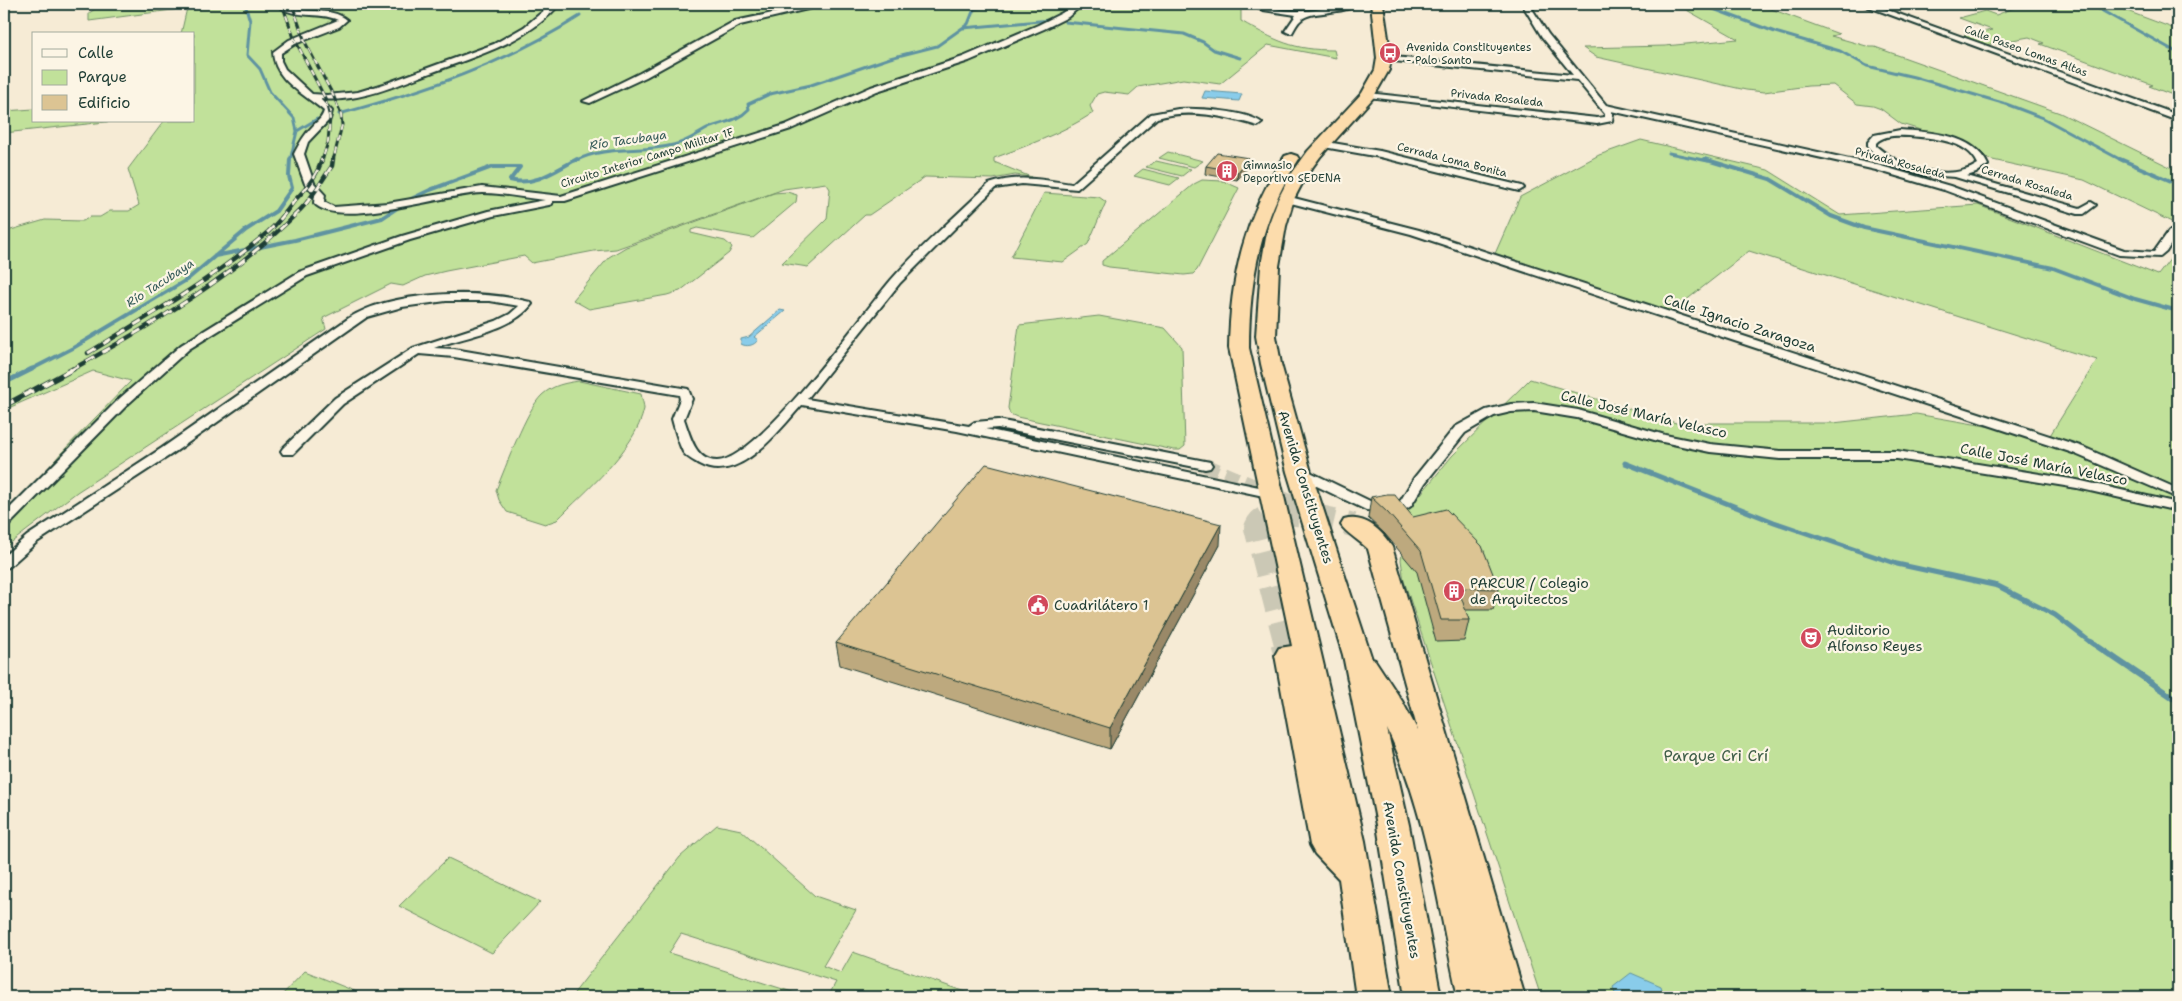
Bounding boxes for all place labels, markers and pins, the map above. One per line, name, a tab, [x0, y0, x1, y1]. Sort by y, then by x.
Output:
place label: Avenida Constituyentes - Palo Santo	[1406, 40, 1531, 68]
bus stop icon: Avenida Constituyentes - Palo Santo	[1378, 41, 1402, 65]
place label: Gimnasio Deportivo SEDENA	[1243, 158, 1341, 186]
building icon: Gimnasio Deportivo SEDENA	[1215, 159, 1239, 183]
place label: PARCUR / Colegio de Arquitectos	[1470, 574, 1589, 608]
building icon: PARCUR / Colegio de Arquitectos	[1442, 579, 1466, 603]
public building icon: Cuadrilátero 1	[1026, 593, 1050, 617]
place label: Cuadrilátero 1	[1054, 596, 1149, 614]
place label: Auditorio Alfonso Reyes	[1827, 621, 1923, 655]
theatre icon: Auditorio Alfonso Reyes	[1799, 626, 1823, 650]

